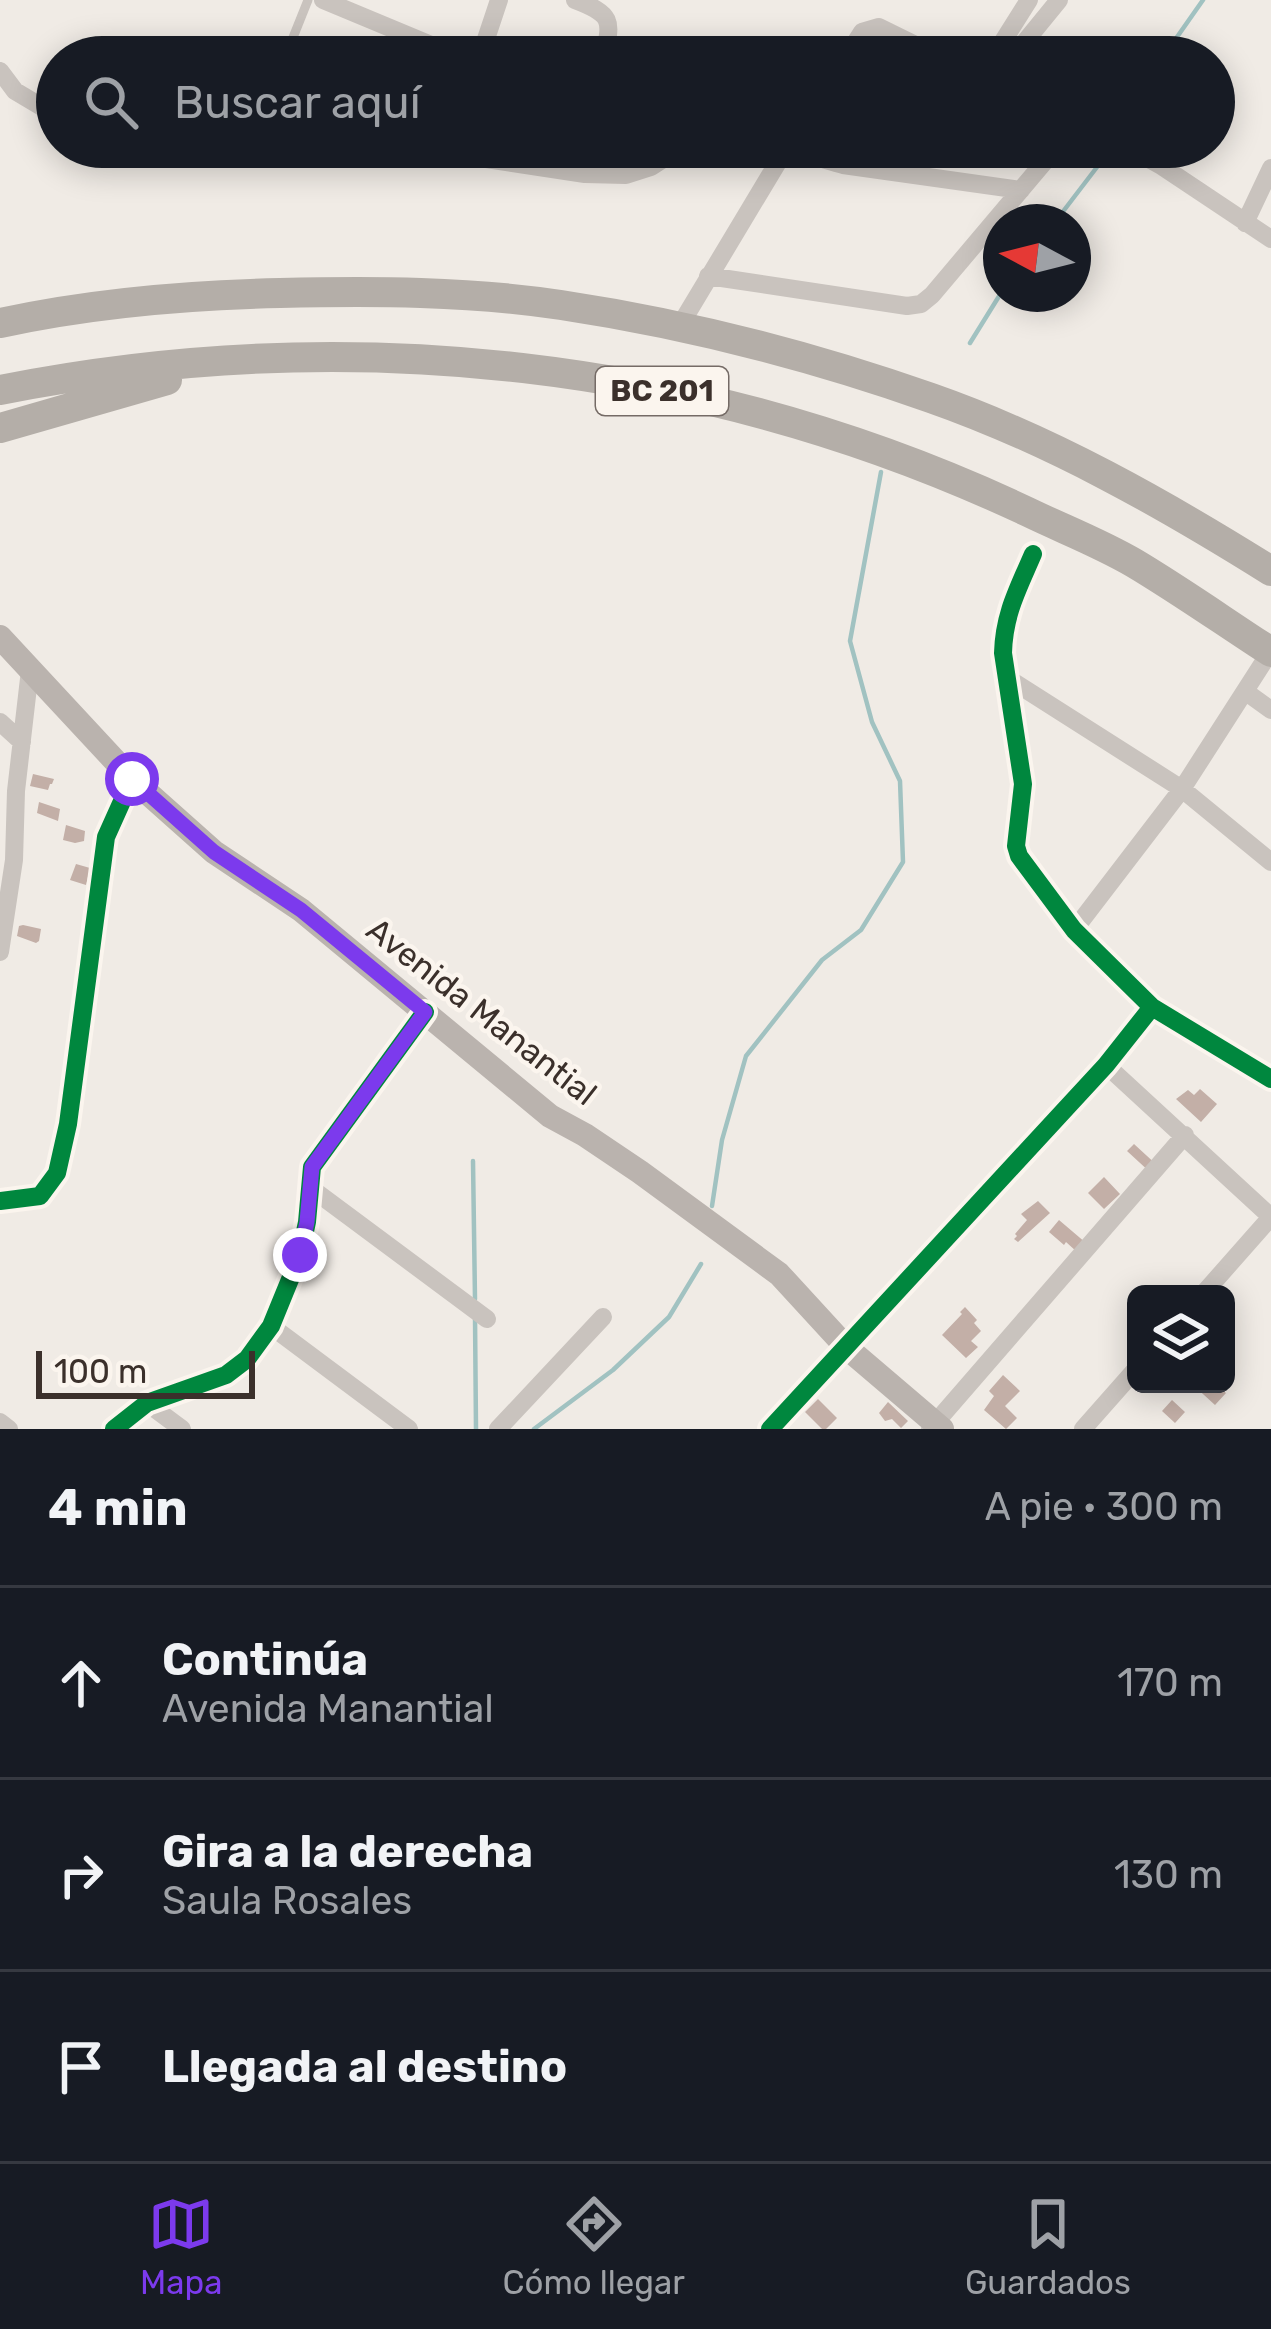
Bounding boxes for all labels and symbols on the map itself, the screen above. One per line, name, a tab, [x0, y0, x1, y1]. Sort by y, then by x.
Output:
north arrow	[983, 204, 1091, 312]
road number: BC 201	[596, 367, 728, 415]
route start	[105, 752, 159, 806]
street label: Avenida Manantial	[359, 910, 604, 1113]
route end	[273, 1228, 327, 1282]
scale bar	[36, 1345, 255, 1398]

